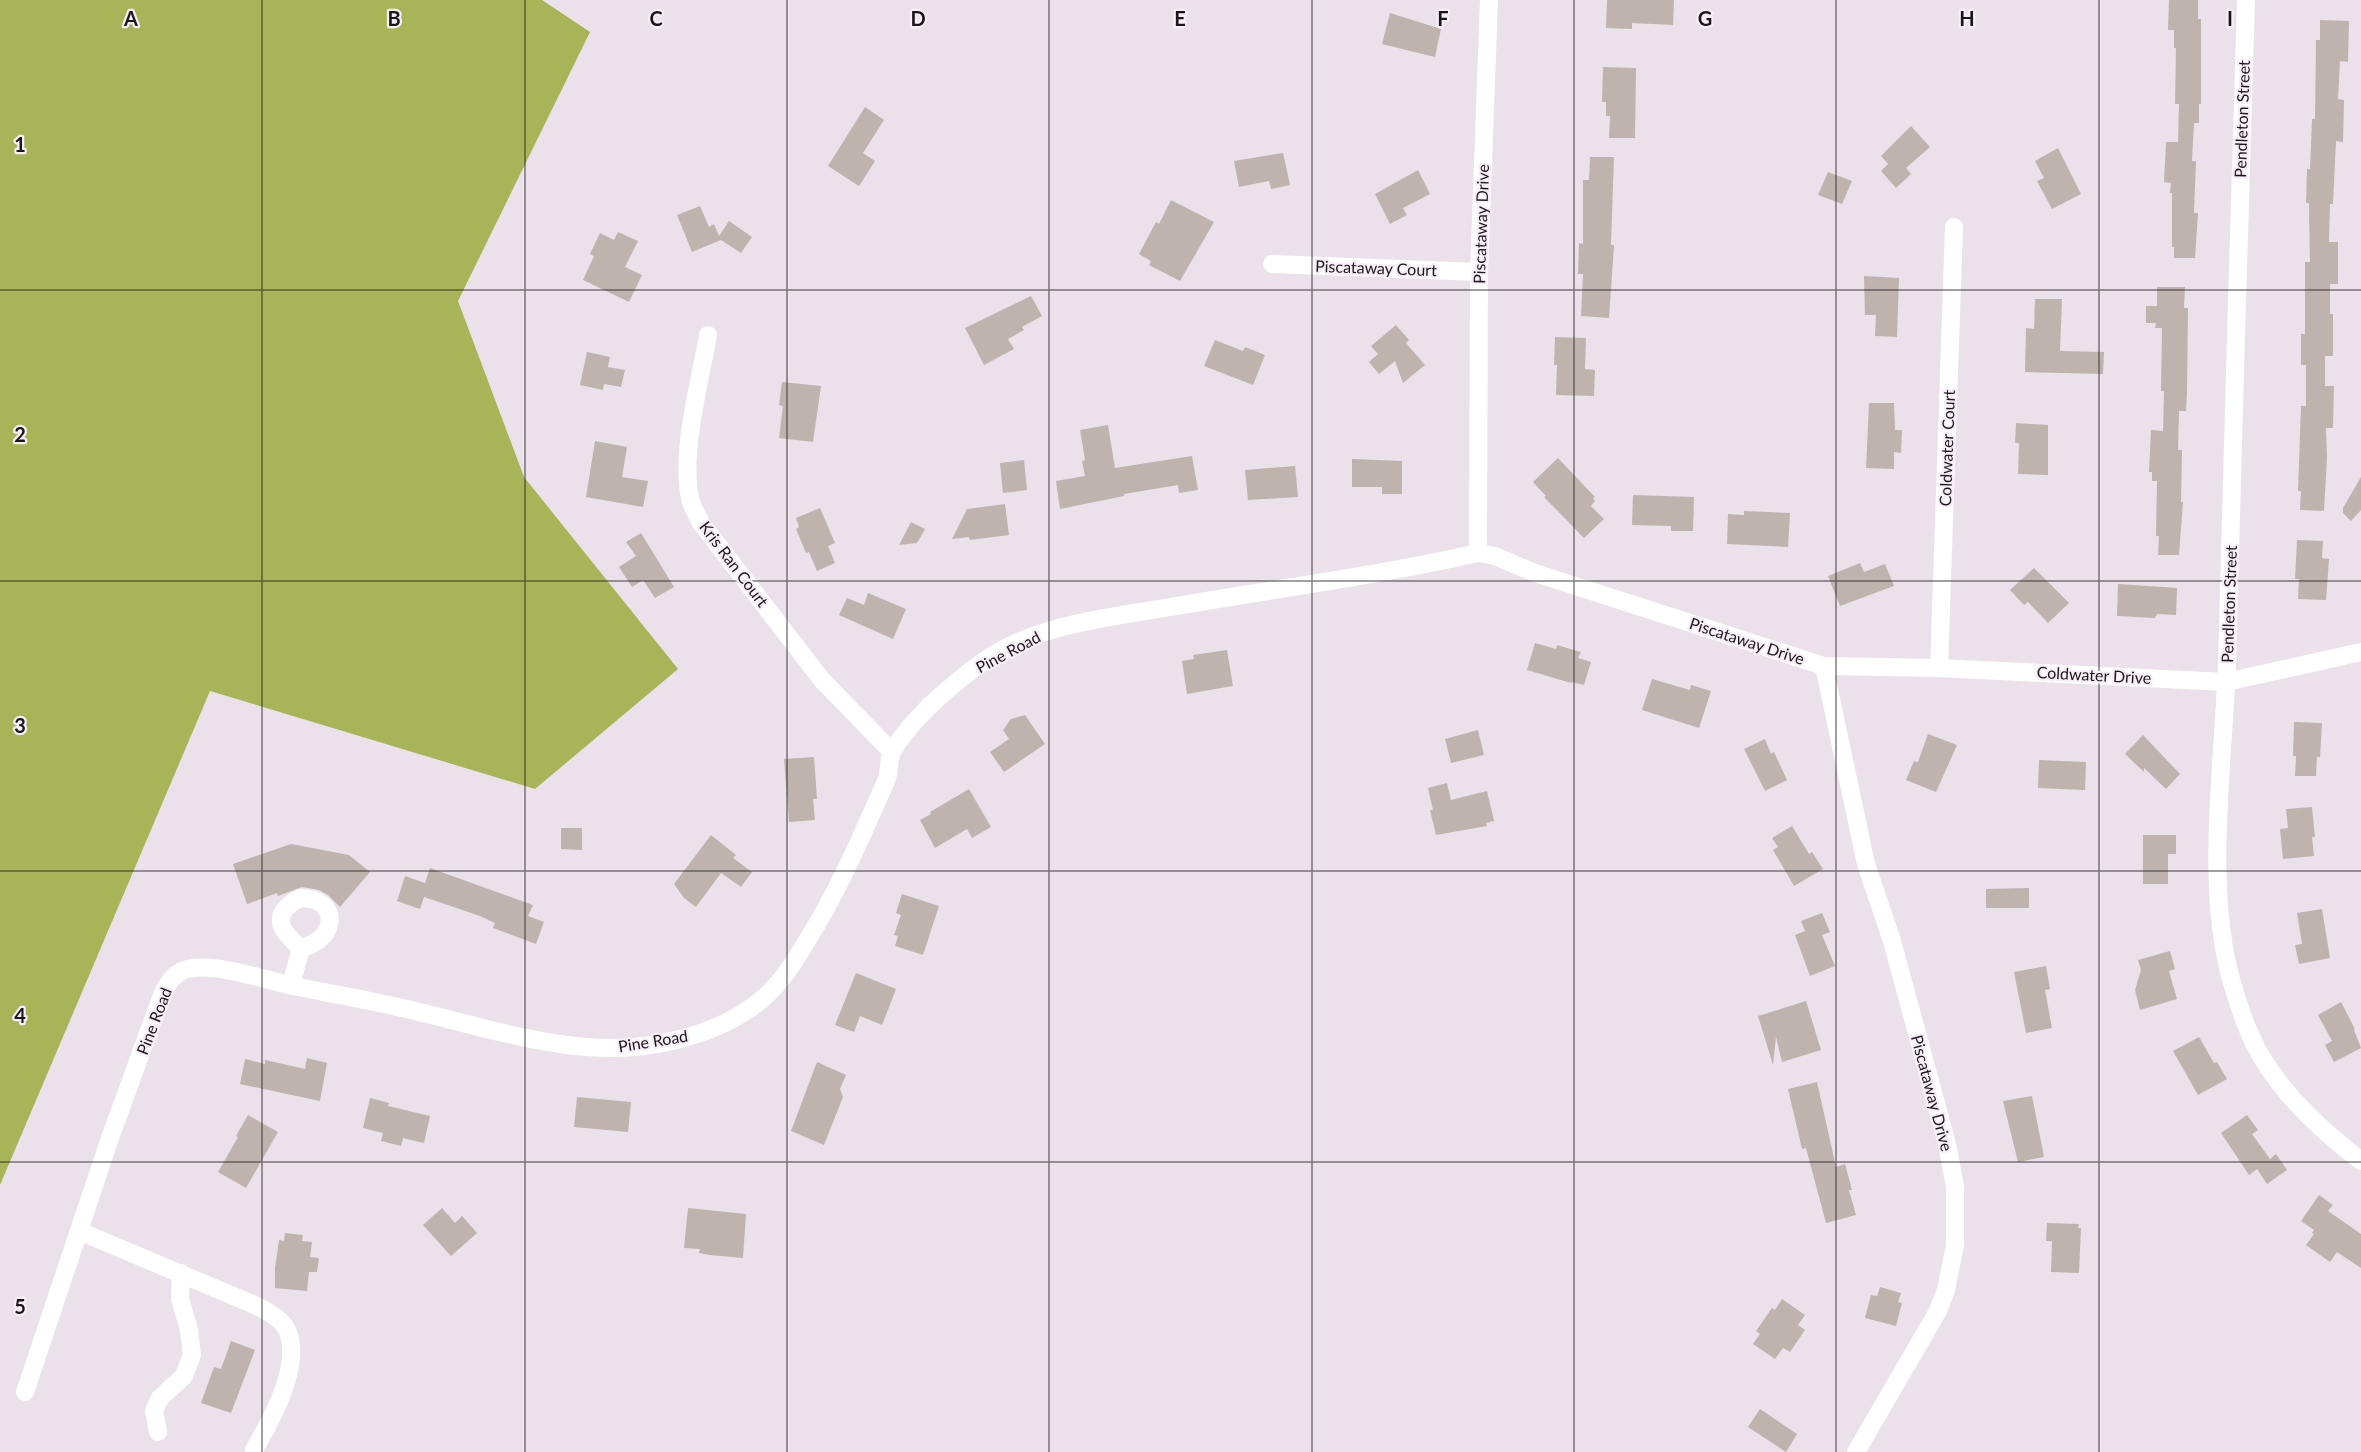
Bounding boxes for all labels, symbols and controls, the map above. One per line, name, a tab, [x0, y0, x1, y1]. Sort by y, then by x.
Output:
text: A	[123, 6, 138, 30]
text: B	[387, 6, 401, 30]
text: C	[649, 6, 663, 30]
text: D	[910, 6, 926, 30]
text: E	[1174, 6, 1186, 30]
text: F	[1437, 6, 1449, 30]
text: G	[1698, 6, 1712, 30]
text: H	[1959, 6, 1975, 30]
text: I	[2227, 6, 2233, 30]
street label: Pendleton Street	[2230, 60, 2253, 178]
text: 1	[14, 132, 26, 156]
street label: Piscataway Drive	[1469, 164, 1492, 284]
street label: Piscataway Court	[1315, 256, 1437, 279]
street label: Coldwater Court	[1935, 389, 1958, 507]
text: 2	[14, 422, 26, 446]
street label: Kris Ran Court	[696, 517, 773, 610]
street label: Pendleton Street	[2217, 545, 2240, 663]
street label: Piscataway Drive	[1687, 613, 1807, 668]
street label: Pine Road	[972, 627, 1043, 676]
street label: Coldwater Drive	[2036, 662, 2152, 687]
text: 3	[14, 713, 26, 737]
street label: Pine Road	[132, 985, 175, 1057]
text: 4	[14, 1003, 26, 1027]
street label: Pine Road	[617, 1026, 689, 1055]
street label: Piscataway Drive	[1908, 1033, 1957, 1153]
text: 5	[14, 1294, 26, 1318]

